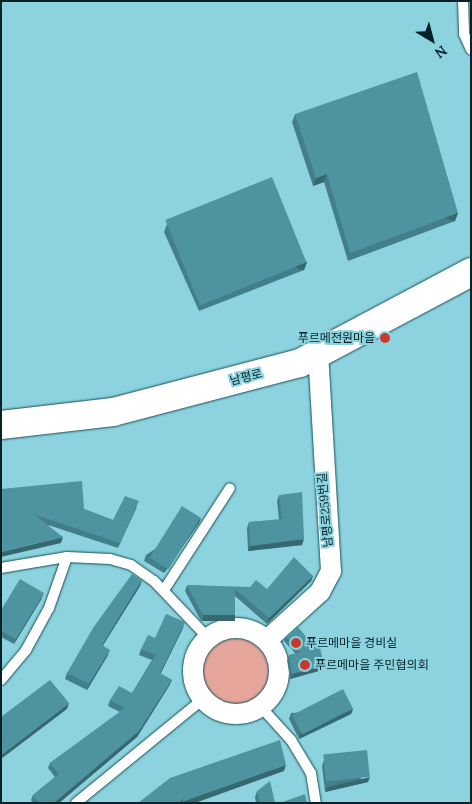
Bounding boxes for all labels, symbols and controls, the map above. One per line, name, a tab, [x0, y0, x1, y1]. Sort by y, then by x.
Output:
north arrow	[407, 15, 457, 65]
text: N	[431, 42, 451, 62]
place label: 푸르메전원마을	[298, 331, 375, 345]
marker: 푸르메전원마을	[379, 332, 391, 344]
street label: 남평로	[228, 366, 264, 388]
street label: 남평로259번길	[315, 472, 335, 548]
place label: 푸르메마을 경비실	[306, 636, 397, 650]
marker: 푸르메마을 경비실	[290, 637, 302, 649]
place label: 푸르메마을 주민협의회	[315, 658, 429, 672]
marker: 푸르메마을 주민협의회	[299, 659, 311, 671]

